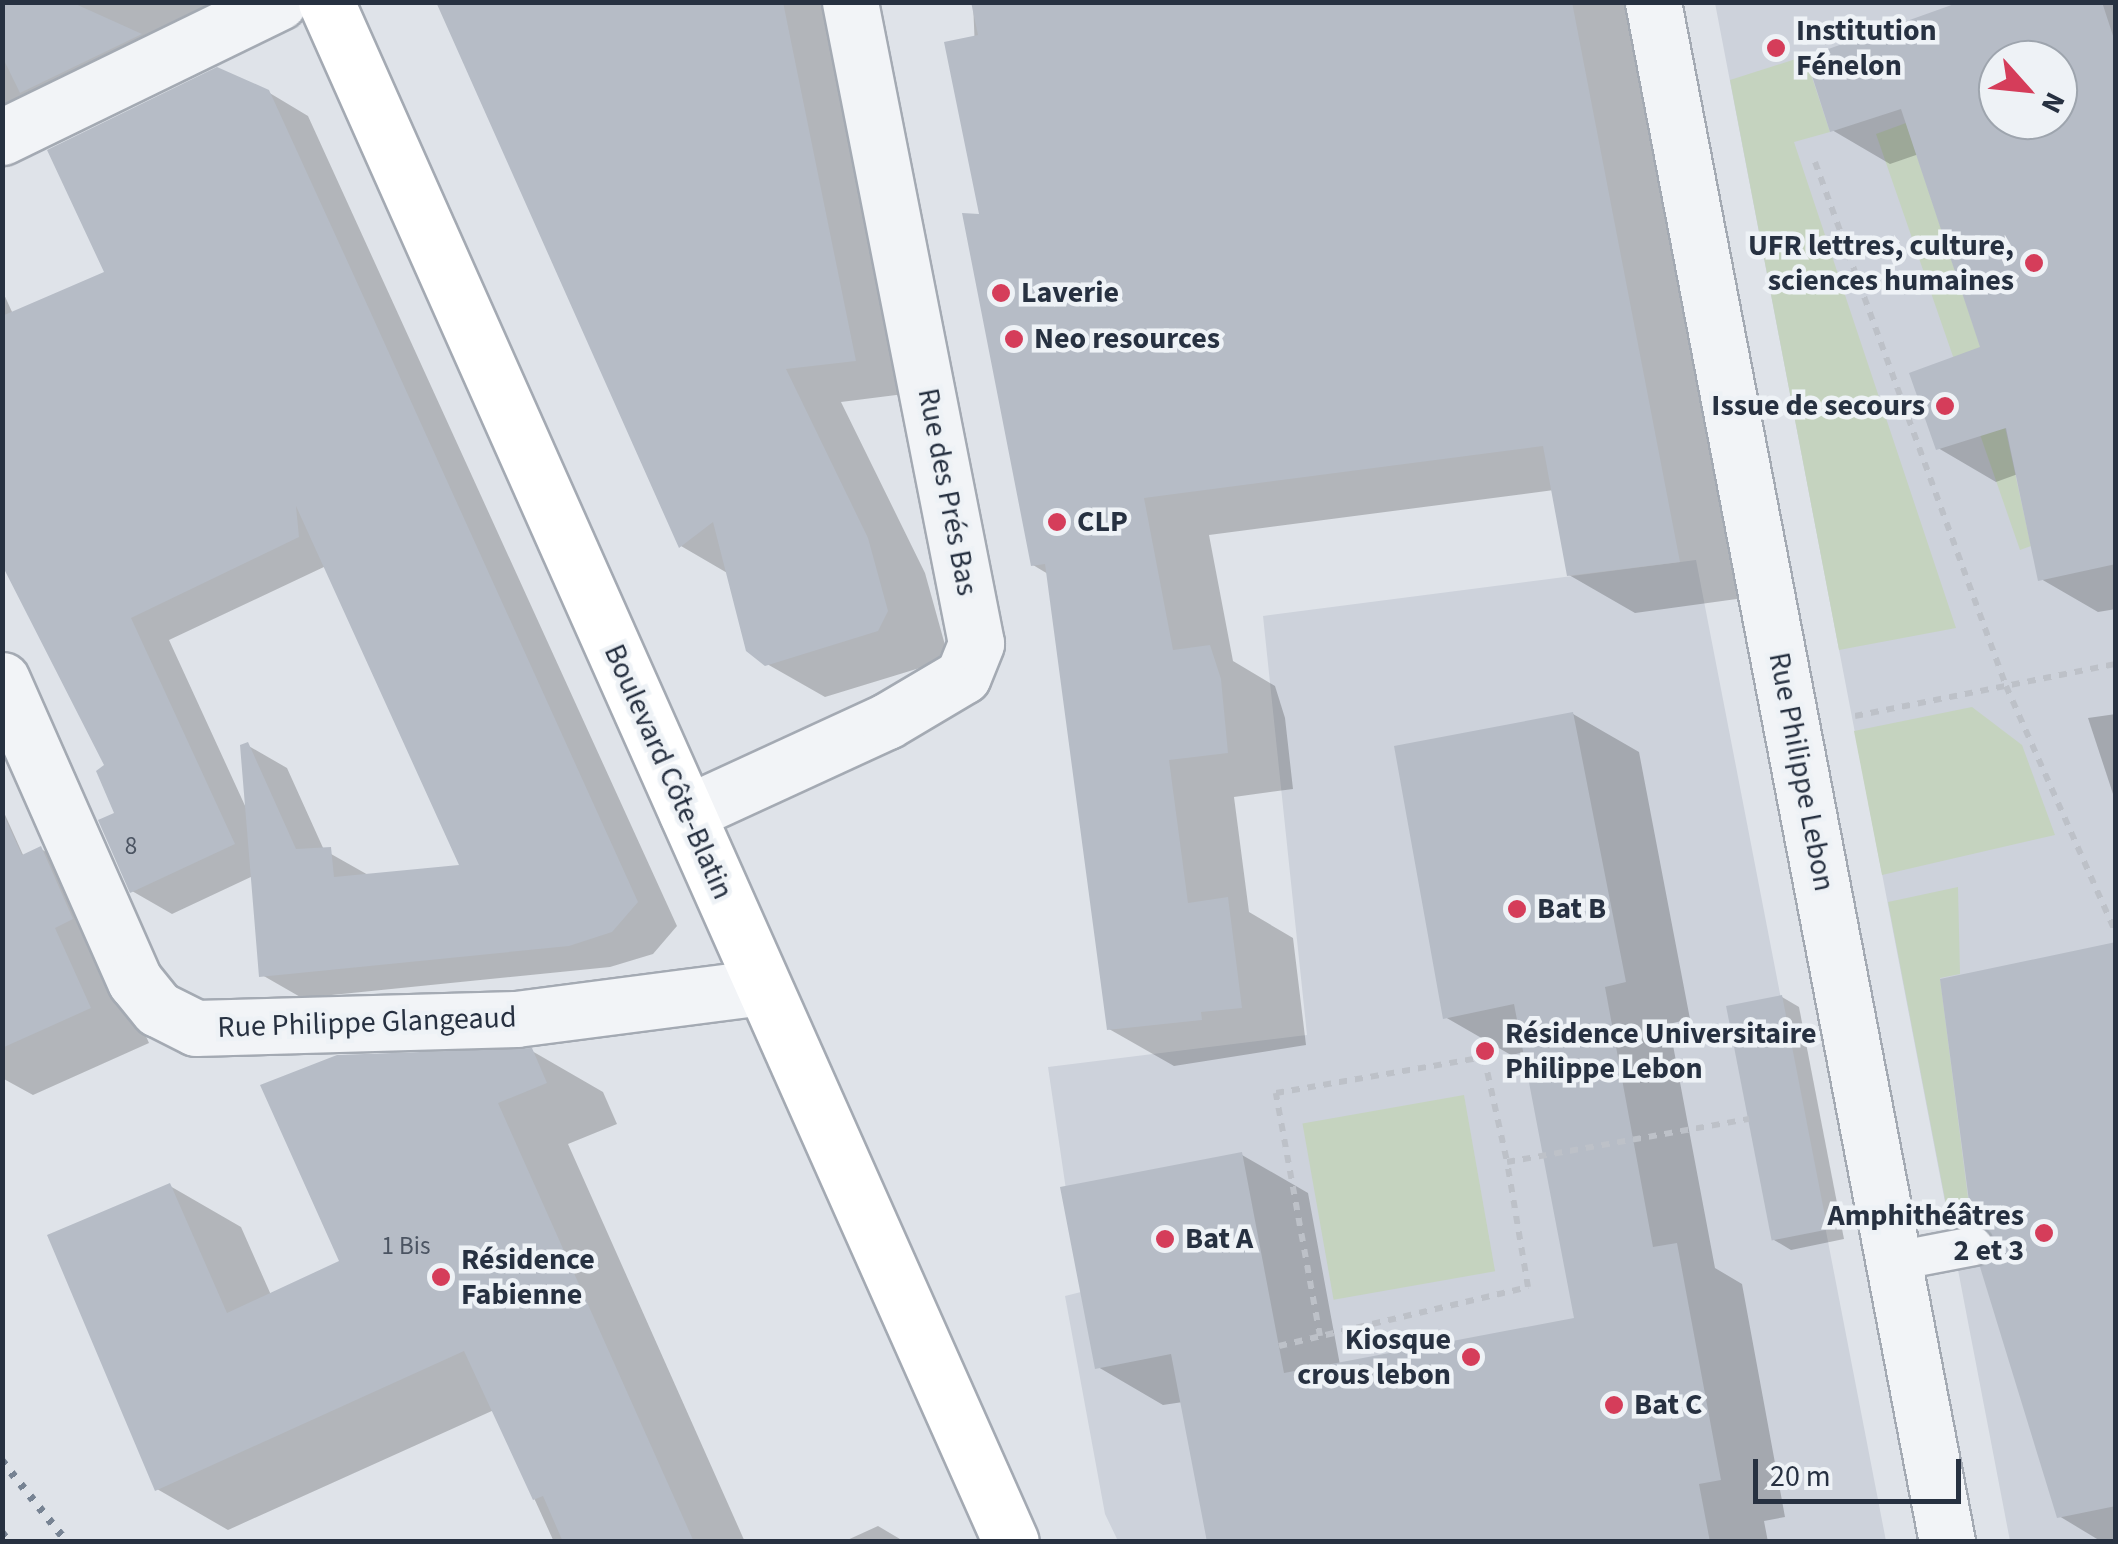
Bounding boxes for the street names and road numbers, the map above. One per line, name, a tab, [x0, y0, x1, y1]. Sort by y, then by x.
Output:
street label: Rue des Prés Bas	[909, 385, 985, 599]
street label: Boulevard Côte-Blatin	[596, 639, 740, 905]
street label: Rue Philippe Lebon	[1760, 650, 1842, 894]
street label: Rue Philippe Glangeaud	[217, 1000, 517, 1046]

